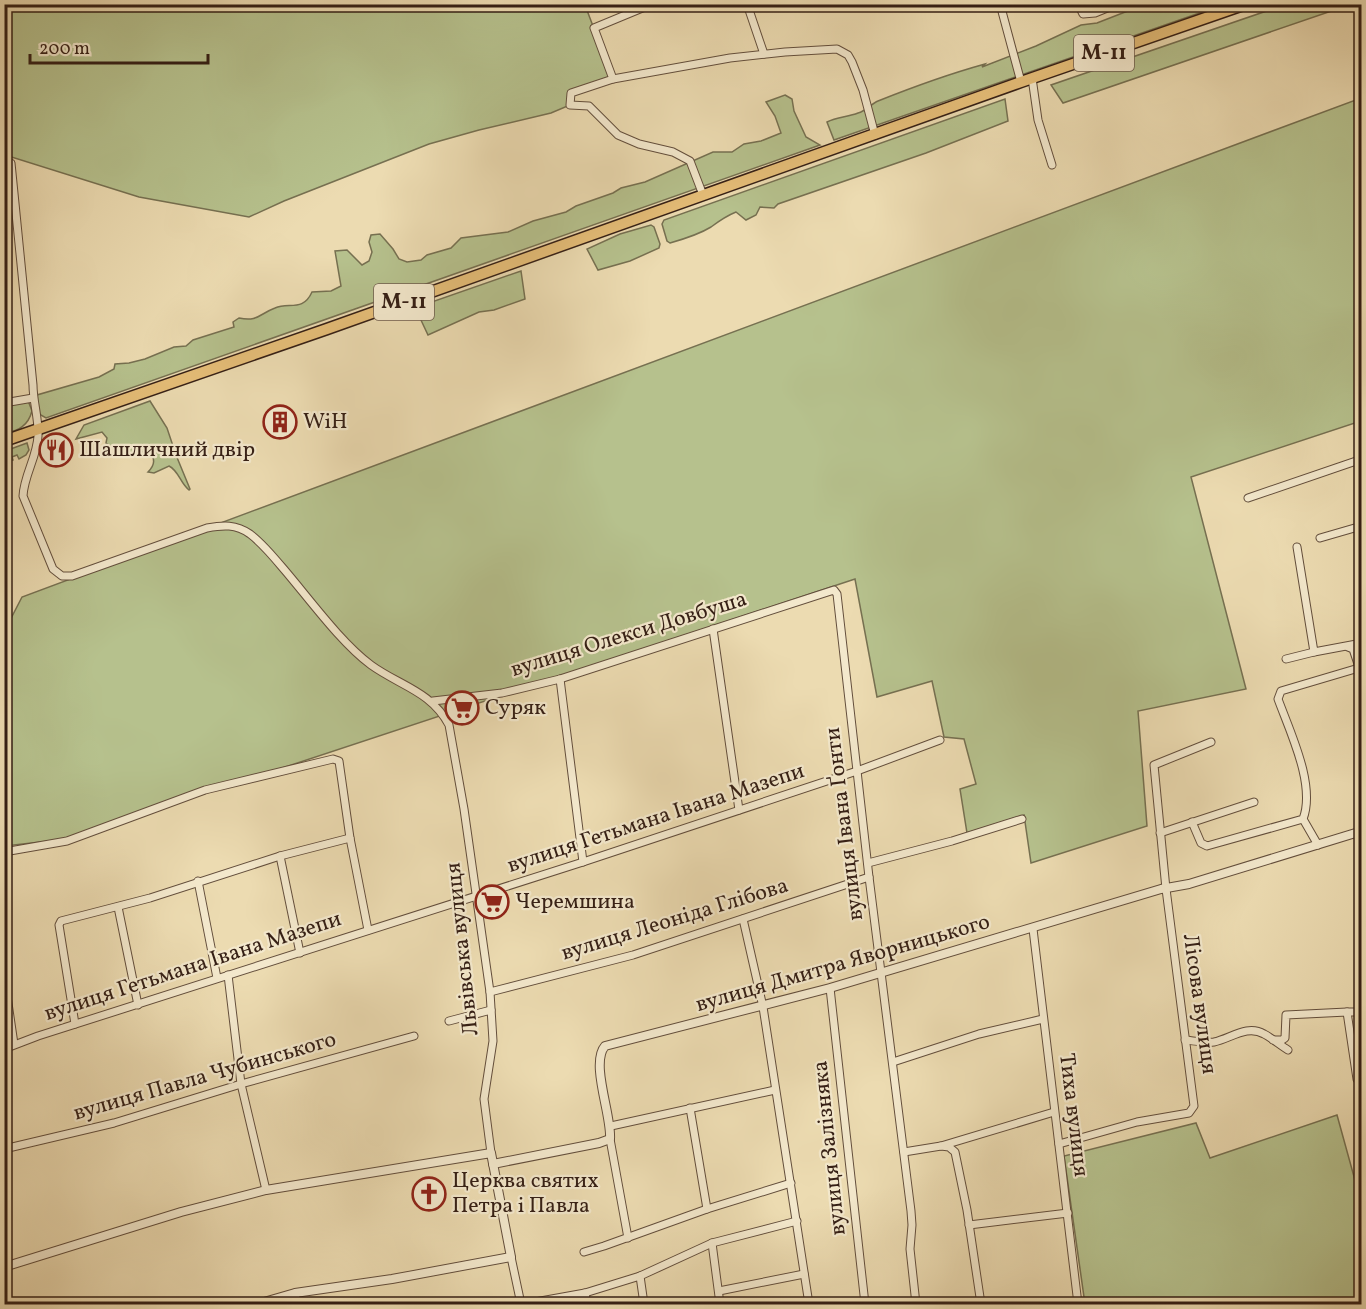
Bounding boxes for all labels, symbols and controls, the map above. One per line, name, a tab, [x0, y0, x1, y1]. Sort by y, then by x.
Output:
scale bar	[30, 27, 208, 65]
road number: М-11	[1074, 35, 1134, 71]
text: 200 m	[39, 37, 90, 62]
road number: М-11	[374, 284, 434, 320]
building icon: WiH	[262, 404, 298, 440]
place label: WiH	[303, 407, 348, 438]
restaurant icon: Шашличний двір	[38, 432, 74, 468]
place label: Шашличний двір	[79, 435, 255, 466]
street label: вулиця Олекси Довбуша	[507, 584, 751, 686]
supermarket icon: Суряк	[444, 690, 480, 726]
place label: Суряк	[485, 693, 546, 724]
street label: вулиця Івана Ґонти	[818, 726, 872, 922]
street label: вулиця Гетьмана Івана Мазепи	[503, 756, 809, 882]
street label: Львівська вулиця	[438, 861, 488, 1037]
street label: вулиця Леоніда Глібова	[558, 871, 792, 969]
supermarket icon: Черемшина	[474, 884, 510, 920]
place label: Черемшина	[515, 887, 635, 918]
street label: вулиця Гетьмана Івана Мазепи	[40, 904, 346, 1030]
street label: вулиця Дмитра Яворницького	[692, 907, 994, 1021]
street label: Лісова вулиця	[1174, 932, 1224, 1076]
street label: вулиця Павла Чубинського	[70, 1025, 340, 1129]
street label: Тиха вулиця	[1050, 1051, 1096, 1179]
street label: вулиця Залізняка	[805, 1059, 855, 1237]
place label: Церква святих Петра і Павла	[452, 1166, 599, 1222]
church icon: Церква святих Петра і Павла	[411, 1176, 447, 1212]

